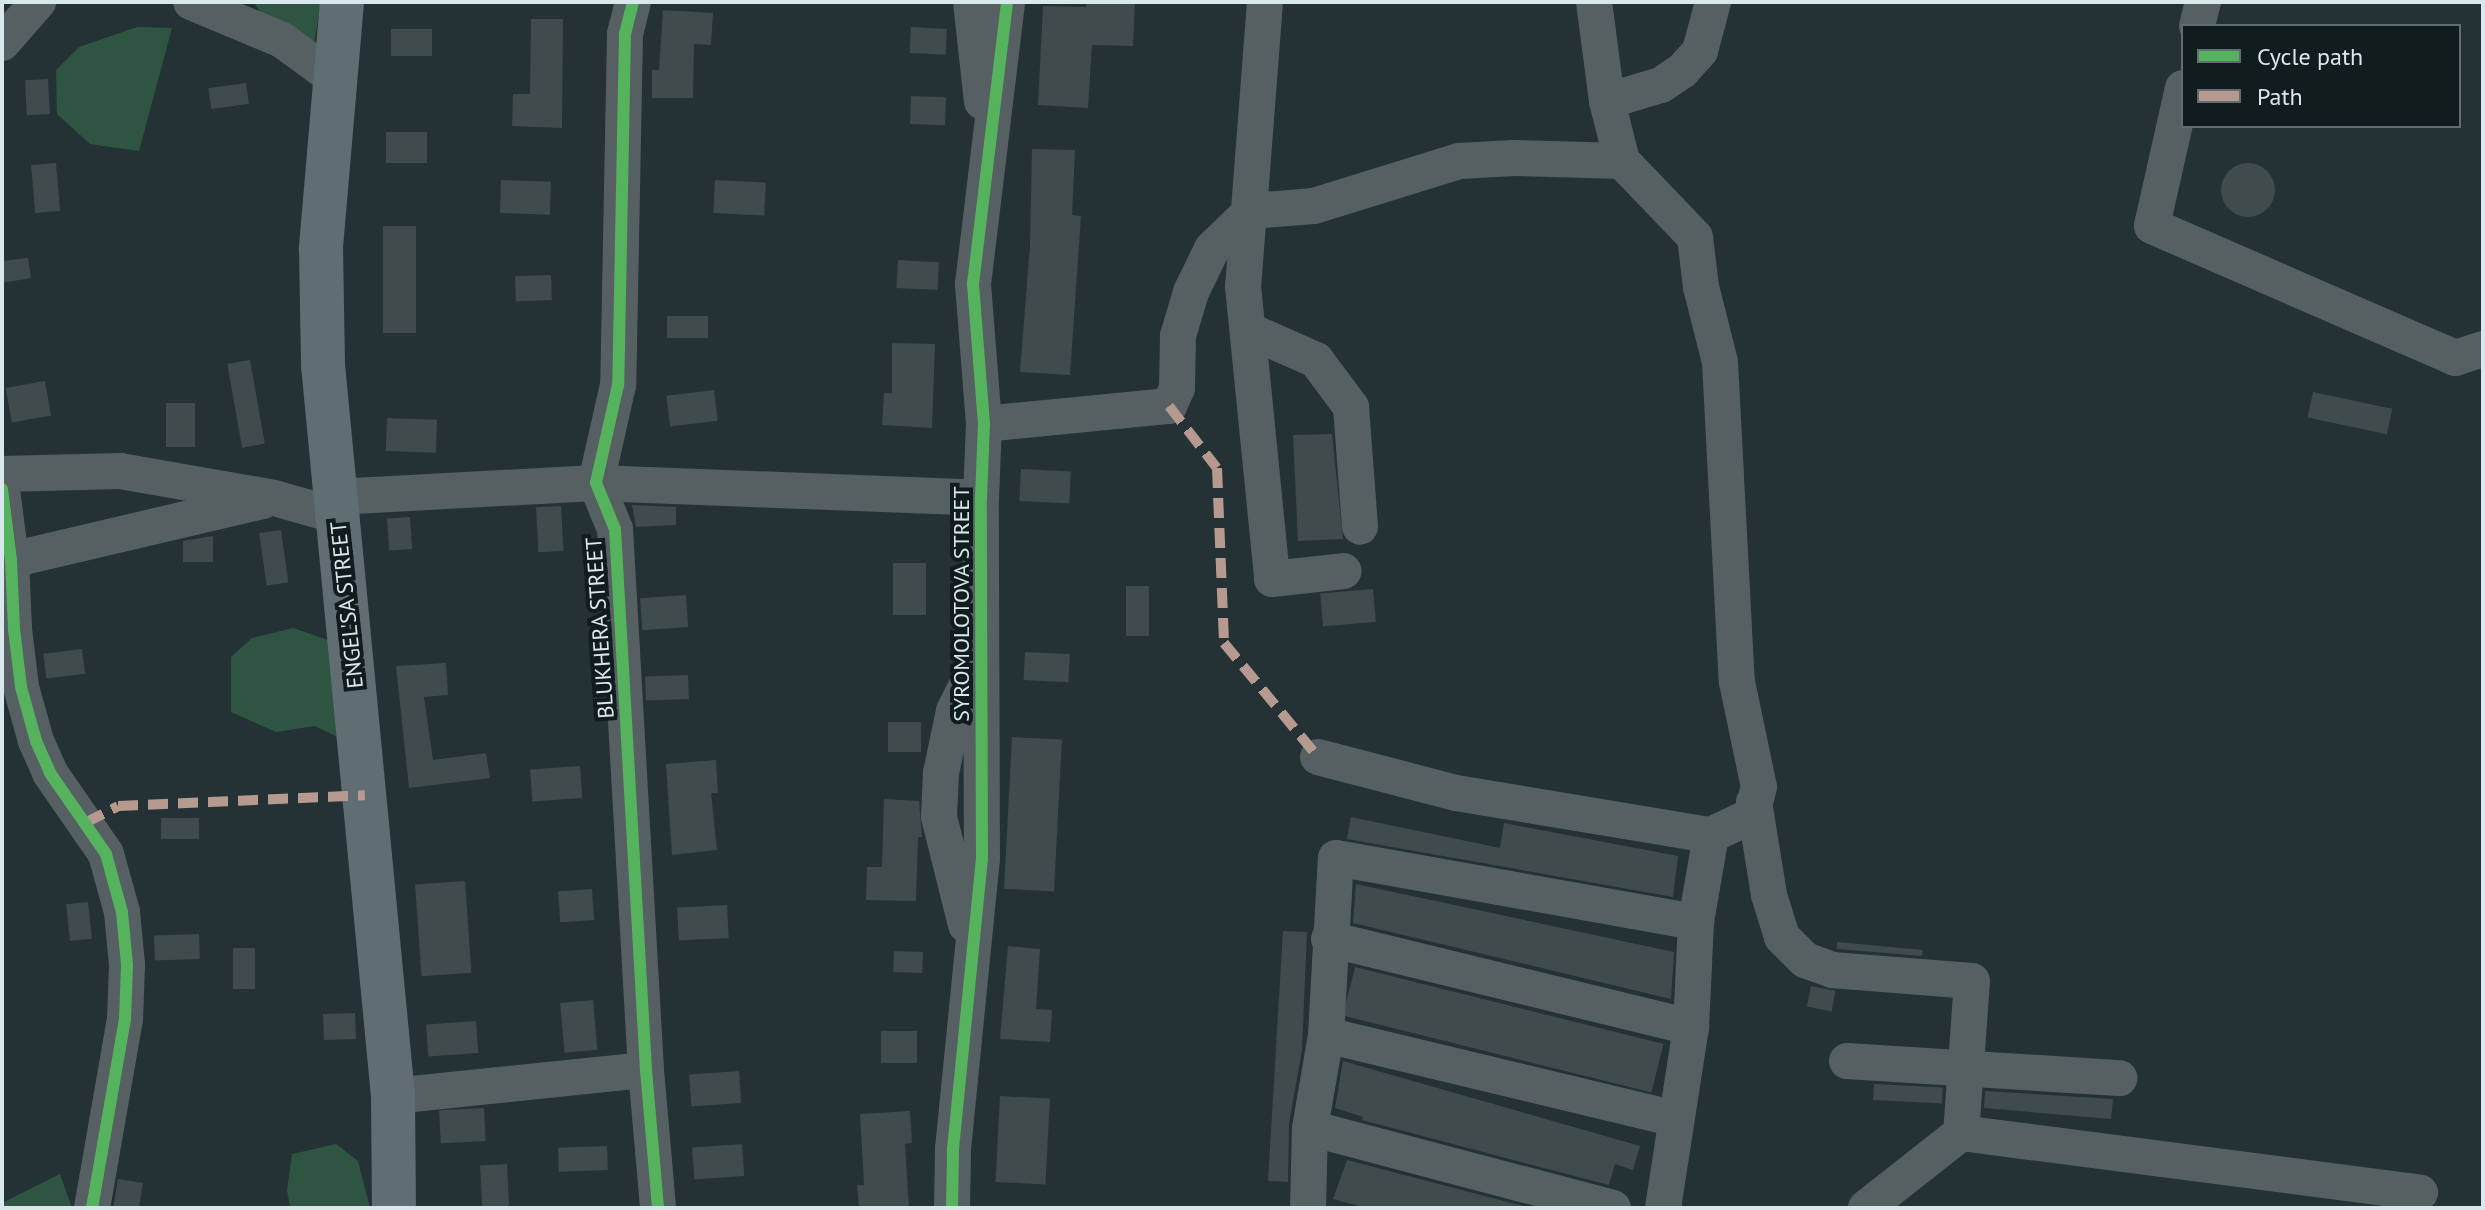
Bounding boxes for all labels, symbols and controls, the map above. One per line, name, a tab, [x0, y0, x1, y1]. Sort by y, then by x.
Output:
legend	[2181, 24, 2461, 128]
text: Cycle path	[2257, 41, 2363, 72]
text: Path	[2257, 81, 2303, 112]
street label: SYROMOLOTOVA STREET	[949, 486, 975, 722]
street label: ENGEL'SA STREET	[325, 520, 369, 690]
street label: BLUKHERA STREET	[580, 536, 620, 720]

